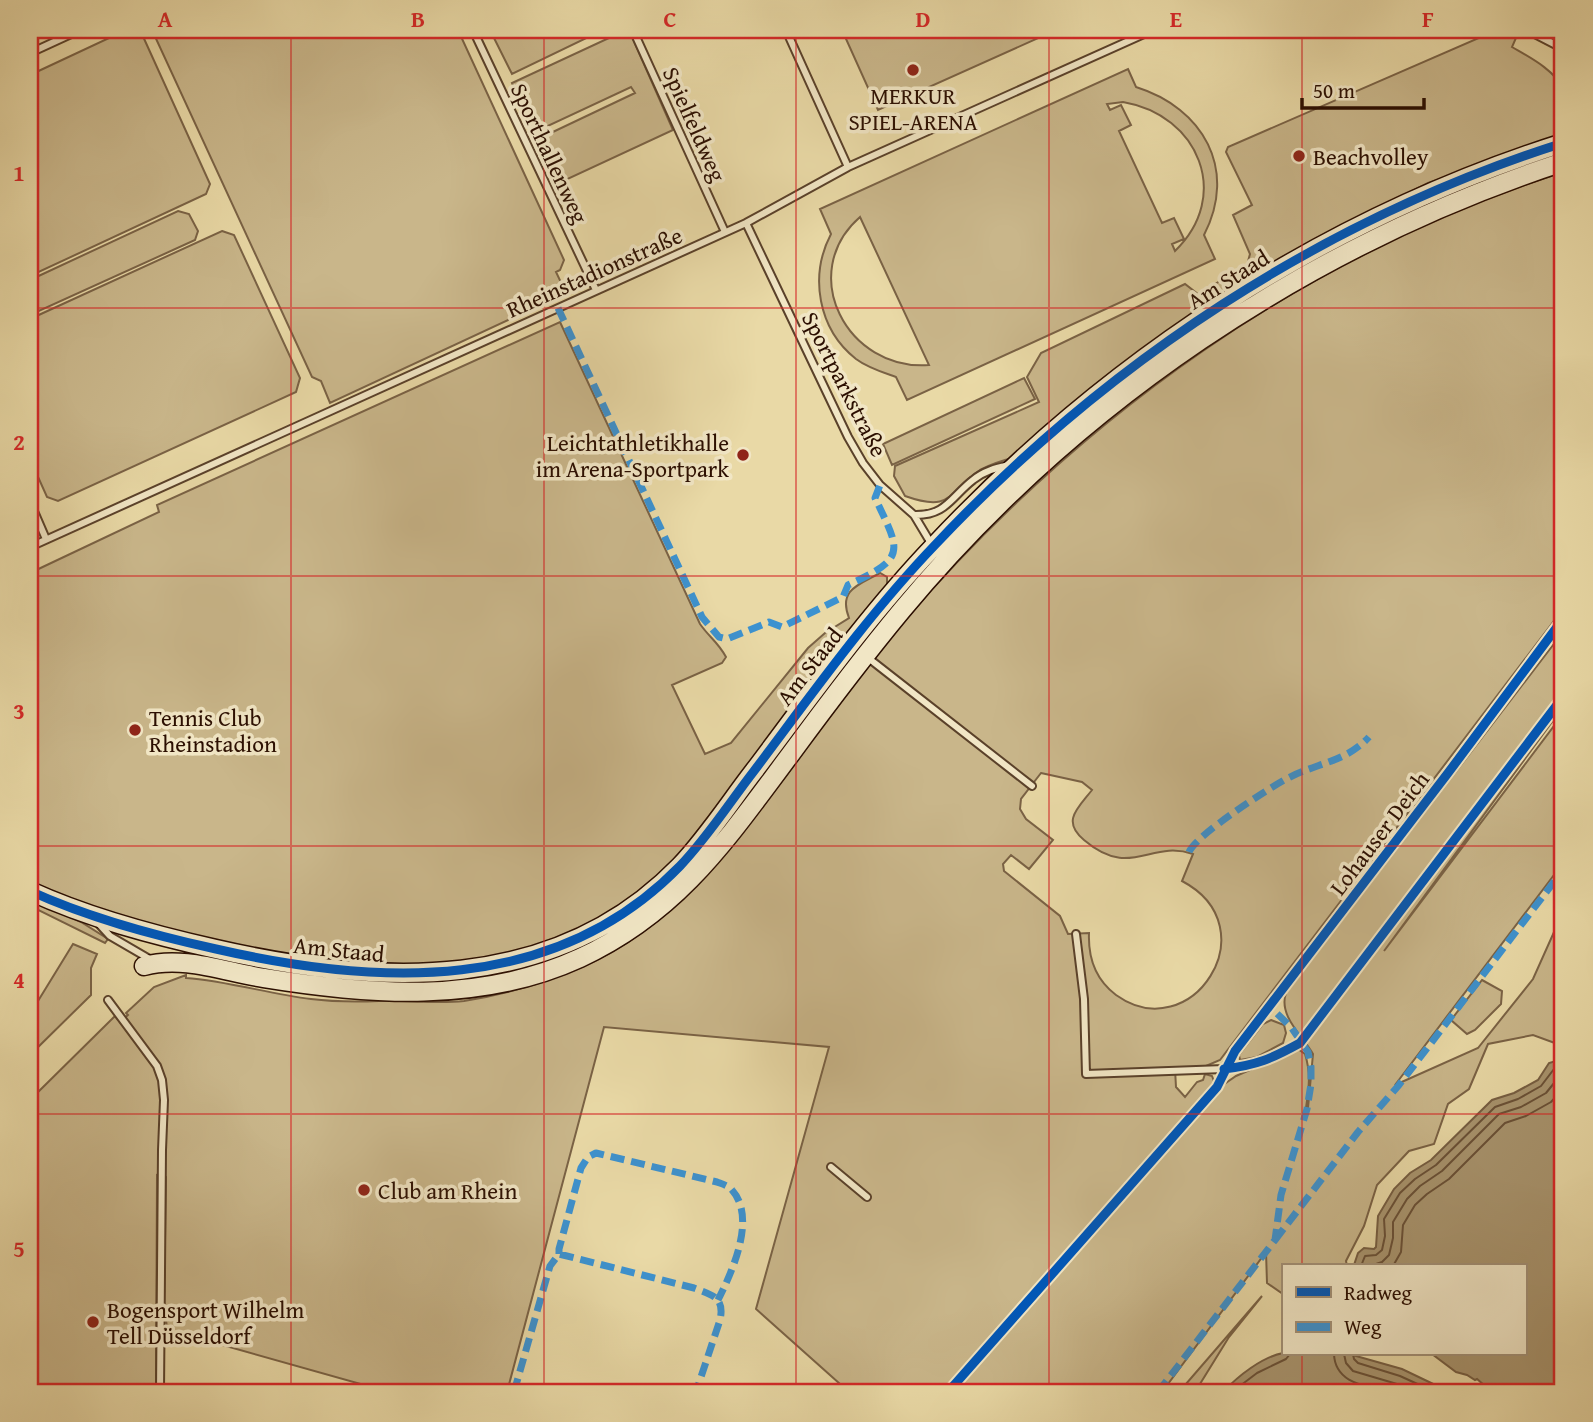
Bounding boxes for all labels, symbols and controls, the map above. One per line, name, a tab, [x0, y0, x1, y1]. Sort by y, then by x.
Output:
text: A	[158, 2, 173, 35]
text: B	[411, 2, 425, 35]
text: C	[663, 2, 677, 35]
text: D	[916, 2, 931, 35]
text: E	[1170, 2, 1182, 35]
text: F	[1422, 2, 1434, 35]
street label: Spielfeldweg	[655, 61, 735, 187]
marker: MERKUR SPIEL-ARENA	[905, 62, 921, 78]
scale bar	[1302, 66, 1425, 110]
text: 50 m	[1313, 75, 1355, 106]
street label: Sporthallenweg	[503, 77, 597, 229]
place label: MERKUR SPIEL-ARENA	[848, 79, 978, 138]
place label: Beachvolley	[1313, 140, 1429, 173]
marker: Beachvolley	[1291, 148, 1307, 164]
text: 1	[13, 156, 25, 189]
street label: Rheinstadionstraße	[501, 218, 687, 326]
street label: Am Staad	[1181, 240, 1276, 317]
street label: Sportparkstraße	[794, 306, 896, 462]
text: 2	[13, 425, 25, 458]
place label: Leichtathletikhalle im Arena-Sportpark	[536, 426, 729, 485]
marker: Leichtathletikhalle im Arena-Sportpark	[735, 447, 751, 463]
street label: Am Staad	[768, 619, 851, 712]
text: 3	[13, 694, 25, 727]
place label: Tennis Club Rheinstadion	[149, 701, 277, 760]
marker: Tennis Club Rheinstadion	[127, 722, 143, 738]
street label: Lohauser Deich	[1321, 764, 1437, 902]
street label: Am Staad	[292, 928, 387, 970]
text: 4	[13, 963, 25, 996]
place label: Club am Rhein	[378, 1174, 518, 1207]
marker: Club am Rhein	[356, 1182, 372, 1198]
text: 5	[13, 1232, 25, 1265]
legend	[1282, 1264, 1526, 1356]
text: Radweg	[1344, 1277, 1413, 1308]
place label: Bogensport Wilhelm Tell Düsseldorf	[107, 1293, 304, 1352]
text: Weg	[1344, 1311, 1382, 1342]
marker: Bogensport Wilhelm Tell Düsseldorf	[85, 1314, 101, 1330]

